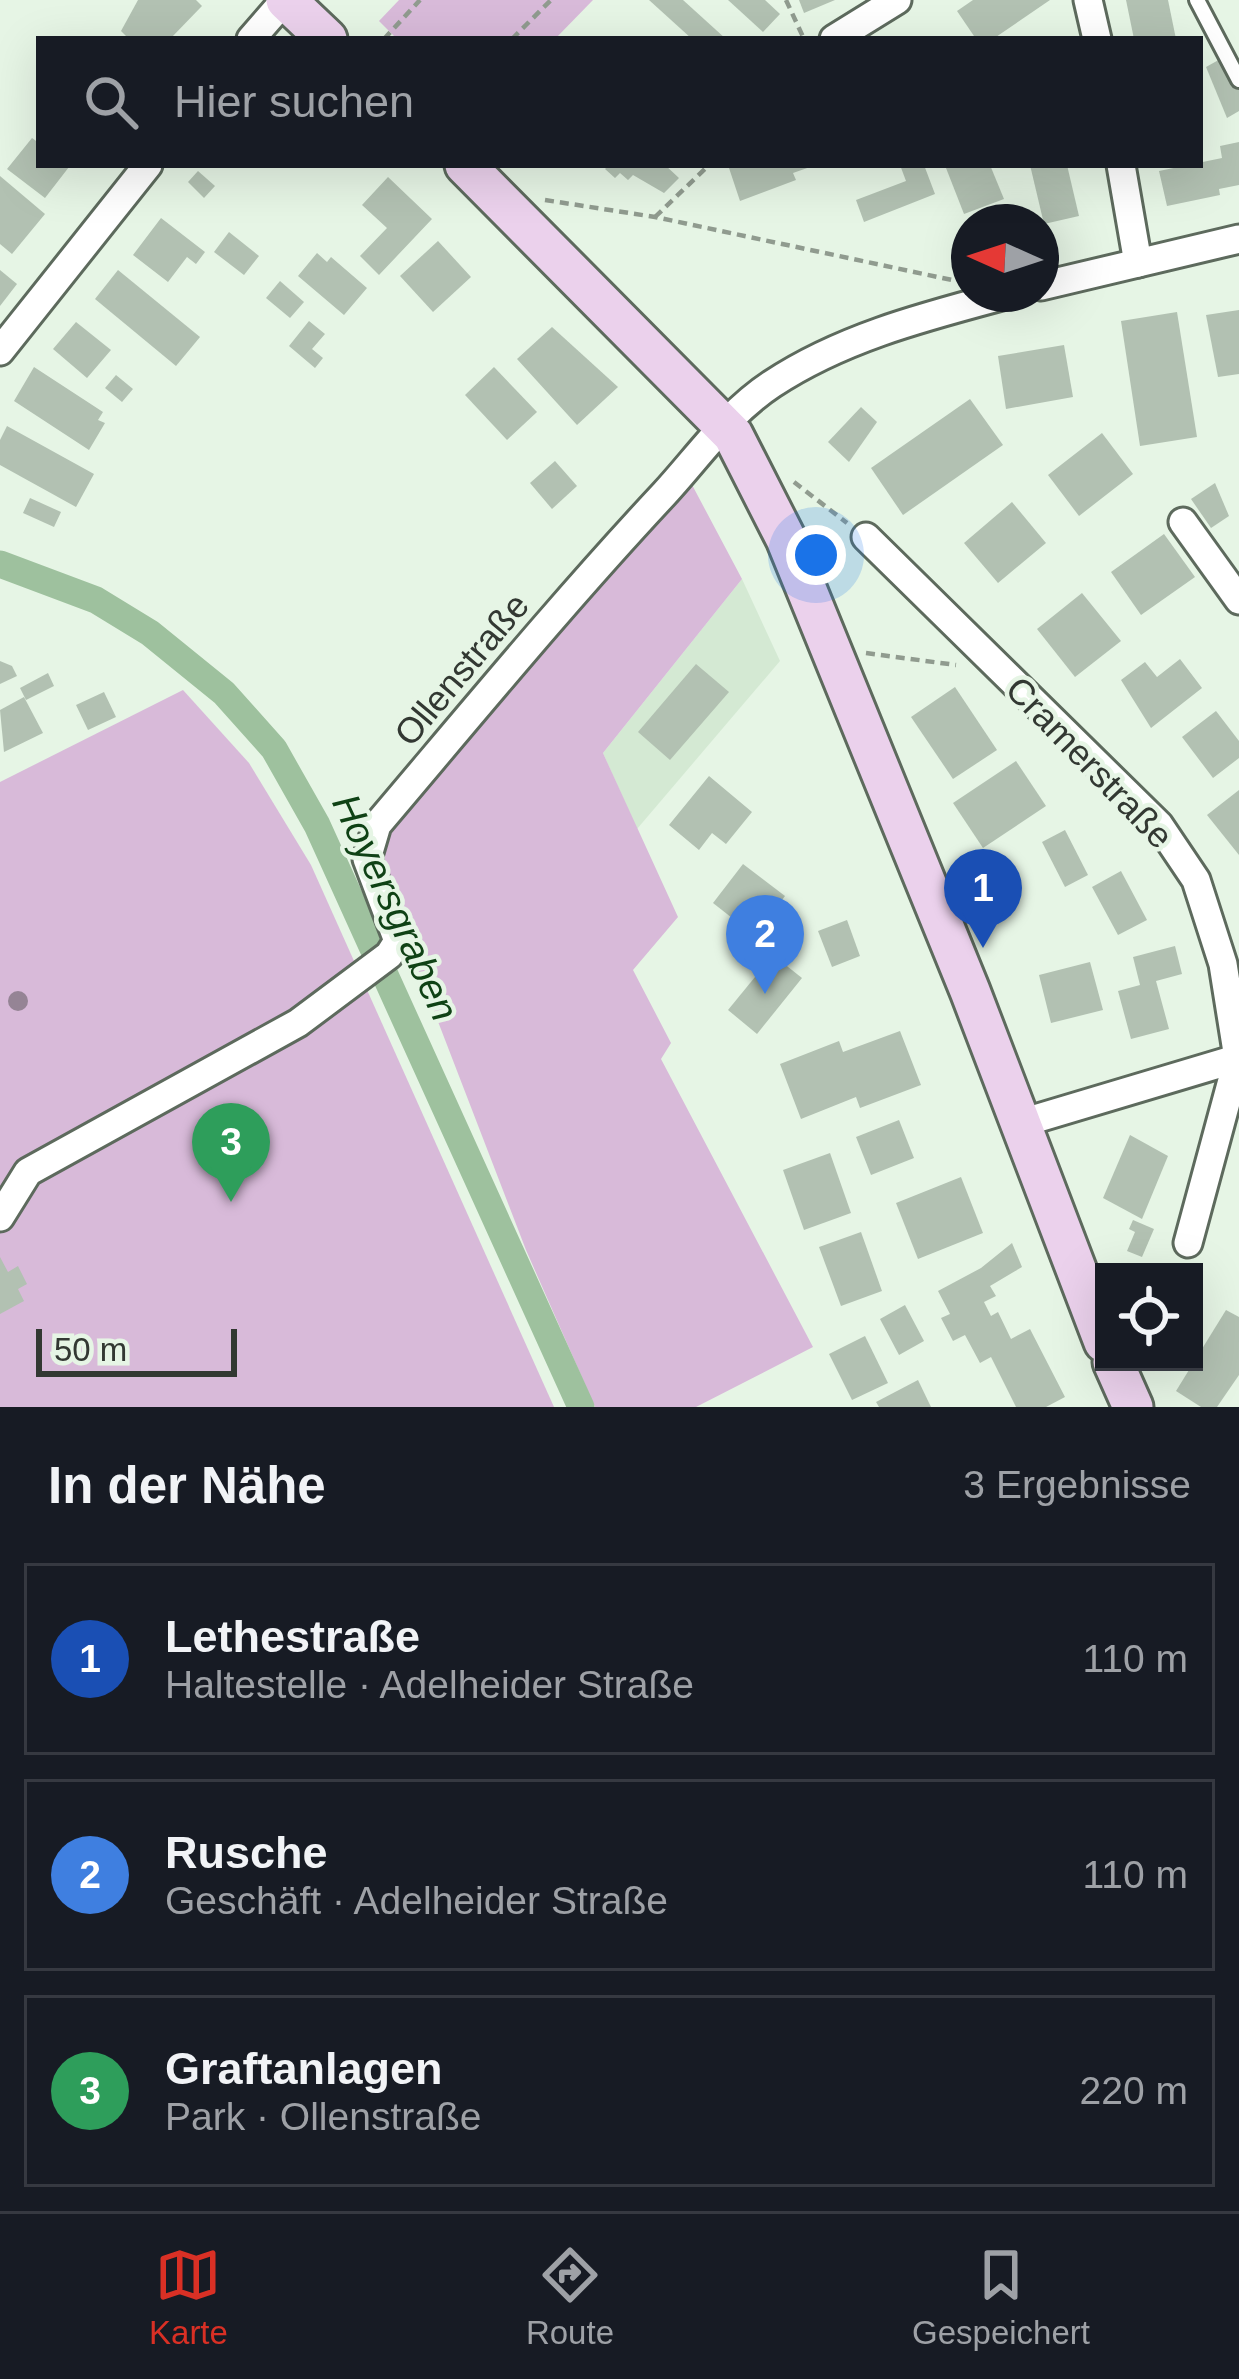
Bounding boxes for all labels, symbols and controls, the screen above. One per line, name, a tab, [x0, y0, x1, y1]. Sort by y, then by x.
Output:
search box	[36, 36, 1203, 168]
icon: search	[78, 69, 144, 135]
text: Hier suchen	[174, 76, 414, 127]
north arrow	[951, 204, 1059, 312]
your location	[786, 525, 846, 585]
street label: Ollenstraße	[386, 585, 537, 754]
street label: Cramerstraße	[998, 668, 1182, 856]
water label: Hoyersgraben	[324, 787, 467, 1027]
pin: 1	[944, 849, 1022, 948]
pin: 2	[726, 895, 804, 994]
pin: 3	[192, 1103, 270, 1202]
map controls	[1095, 1263, 1203, 1371]
button: locate	[1095, 1263, 1203, 1371]
scale bar	[36, 1323, 237, 1376]
text: 50 m	[54, 1331, 127, 1368]
text: In der Nähe	[48, 1457, 326, 1514]
text: 3 Ergebnisse	[963, 1463, 1191, 1506]
text: Lethestraße	[165, 1611, 420, 1662]
text: 1	[79, 1637, 101, 1680]
text: 110 m	[1083, 1637, 1188, 1680]
text: Haltestelle · Adelheider Straße	[165, 1663, 694, 1706]
text: Rusche	[165, 1827, 328, 1878]
text: 2	[79, 1853, 101, 1896]
text: 110 m	[1083, 1853, 1188, 1896]
text: Geschäft · Adelheider Straße	[165, 1879, 668, 1922]
text: Graftanlagen	[165, 2043, 443, 2094]
text: 3	[79, 2069, 101, 2112]
text: 220 m	[1080, 2069, 1188, 2112]
text: Park · Ollenstraße	[165, 2095, 481, 2138]
tab: Karte	[149, 2242, 228, 2352]
tab: Route	[526, 2242, 614, 2352]
tab: Gespeichert	[912, 2242, 1090, 2352]

